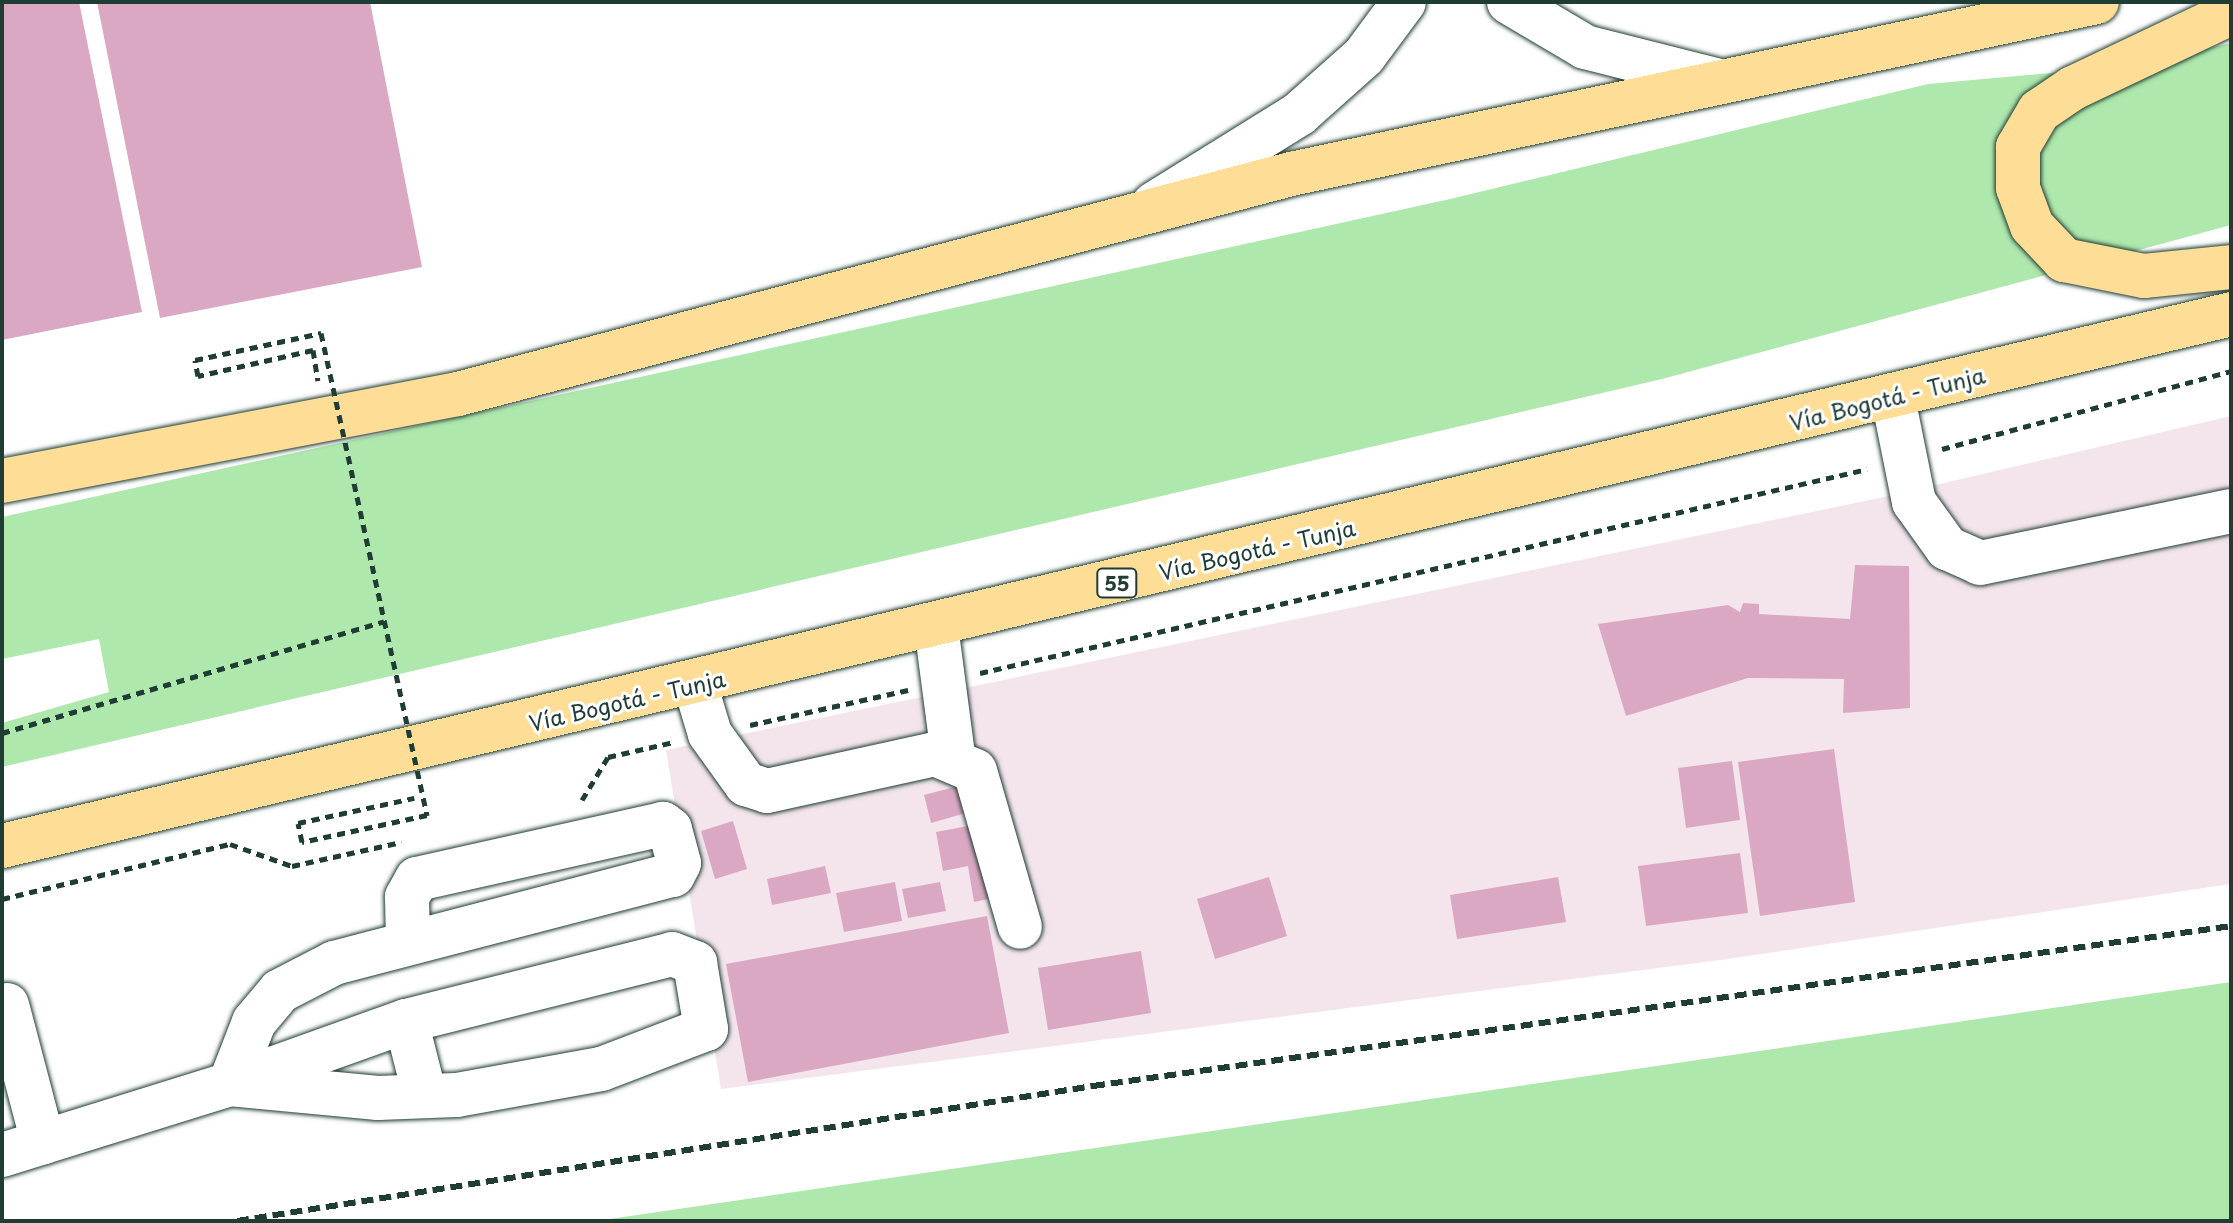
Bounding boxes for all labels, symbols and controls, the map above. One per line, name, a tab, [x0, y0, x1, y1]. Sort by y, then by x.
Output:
street label: Vía Bogotá - Tunja	[1787, 361, 1987, 435]
street label: Vía Bogotá - Tunja	[1156, 514, 1358, 584]
road number: 55	[1095, 567, 1139, 599]
street label: Vía Bogotá - Tunja	[526, 665, 728, 735]

